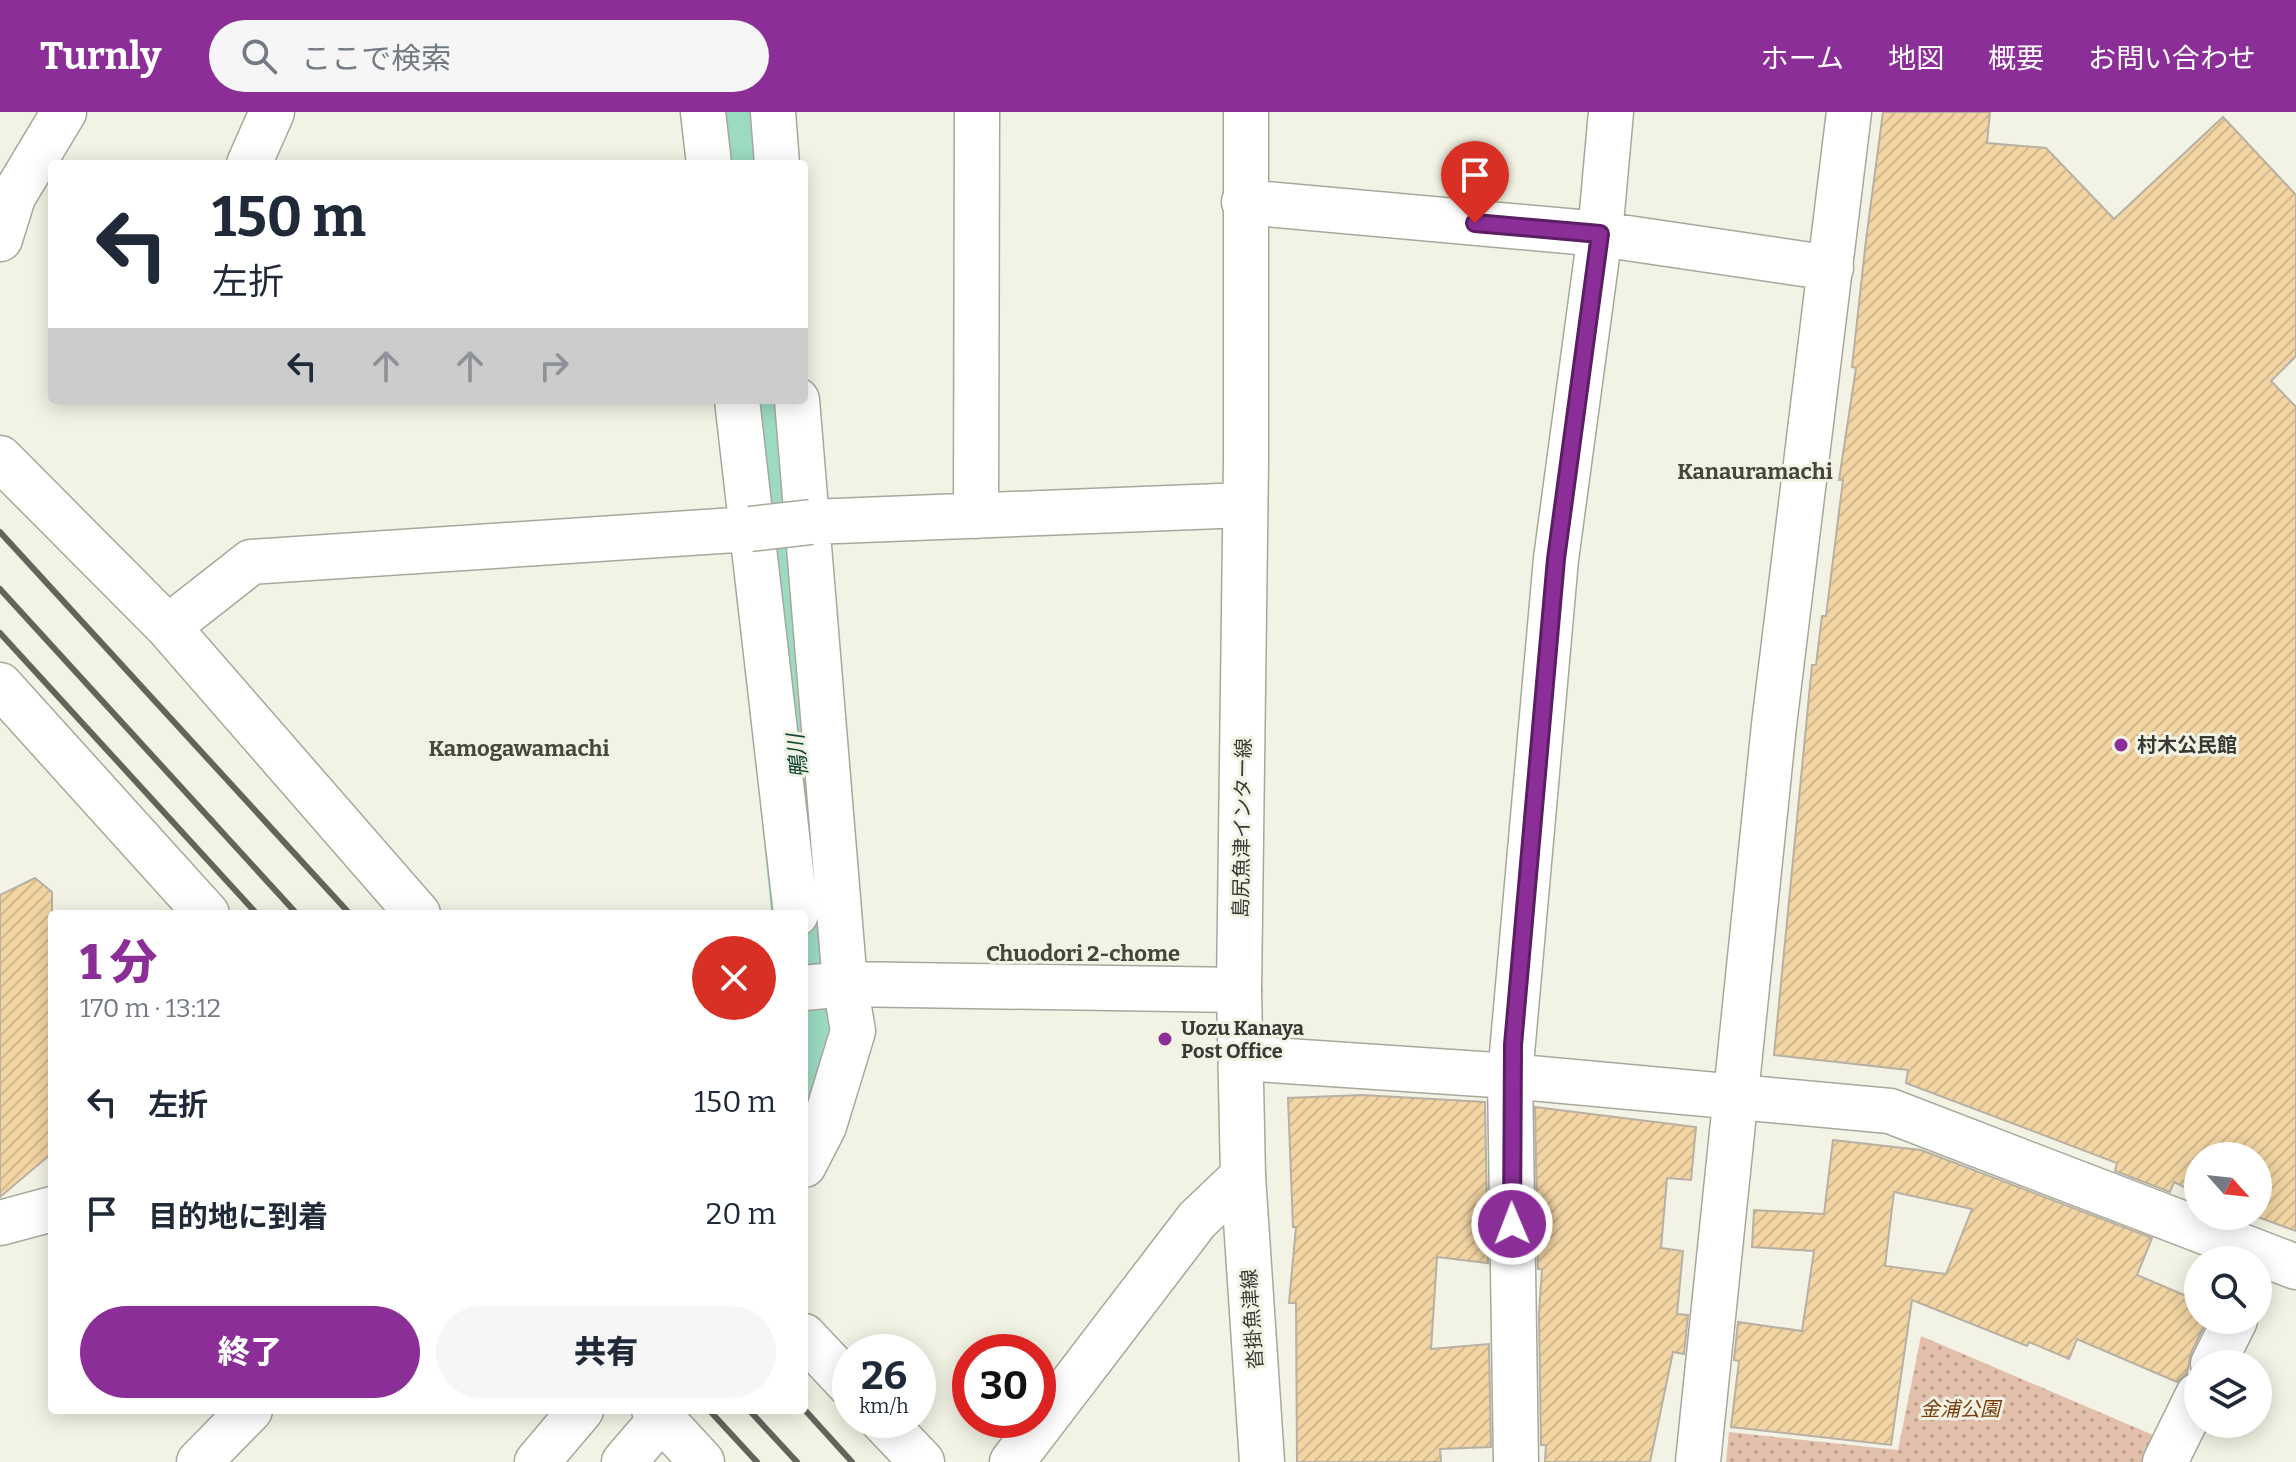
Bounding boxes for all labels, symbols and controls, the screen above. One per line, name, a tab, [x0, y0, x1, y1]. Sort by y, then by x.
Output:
search box	[209, 20, 769, 92]
text: Turnly	[40, 33, 161, 79]
icon: search	[237, 34, 281, 78]
text: ここで検索	[301, 41, 451, 77]
text: ホーム	[1761, 42, 1844, 75]
text: 地図	[1888, 42, 1944, 75]
text: 概要	[1988, 42, 2044, 75]
text: お問い合わせ	[2088, 42, 2256, 75]
pin	[1441, 141, 1509, 223]
icon: arrive	[1453, 153, 1497, 197]
text: 150 m	[212, 184, 366, 251]
icon: left	[80, 192, 184, 296]
text: 左折	[212, 260, 284, 304]
icon: left	[280, 344, 324, 388]
icon: ahead	[364, 344, 408, 388]
icon: ahead	[448, 344, 492, 388]
icon: right	[532, 344, 576, 388]
district label: Kanauramachi	[1677, 458, 1833, 485]
water label: 鴨川	[782, 731, 813, 779]
place label: 村木公民館	[2137, 733, 2237, 757]
district label: Kamogawamachi	[428, 735, 610, 762]
marker: 村木公民館	[2112, 736, 2130, 754]
street label: 島尻魚津インター線	[1228, 738, 1256, 918]
text: 1 分	[80, 934, 157, 992]
button: close	[692, 936, 776, 1020]
district label: Chuodori 2-chome	[986, 940, 1180, 967]
text: 170 m · 13:12	[80, 993, 221, 1024]
place label: Uozu Kanaya Post Office	[1181, 1016, 1304, 1063]
marker: Uozu Kanaya Post Office	[1156, 1030, 1174, 1048]
icon: left	[80, 1080, 124, 1124]
text: 150 m	[694, 1084, 776, 1120]
text: 左折	[148, 1087, 208, 1123]
north arrow	[2184, 1142, 2272, 1230]
map controls	[2184, 1142, 2272, 1438]
position arrow	[1470, 1182, 1554, 1266]
icon: arrive	[80, 1192, 124, 1236]
text: 20 m	[706, 1196, 776, 1232]
text: 目的地に到着	[148, 1199, 328, 1235]
button: search	[2184, 1246, 2272, 1334]
street label: 沓掛魚津線	[1237, 1268, 1267, 1370]
button: 終了	[80, 1306, 420, 1398]
button: 共有	[436, 1306, 776, 1398]
speed limit sign: 30	[952, 1334, 1056, 1438]
button: layers	[2184, 1350, 2272, 1438]
text: 26	[861, 1352, 907, 1400]
text: km/h	[859, 1394, 909, 1418]
park label: 金浦公園	[1920, 1397, 2003, 1421]

